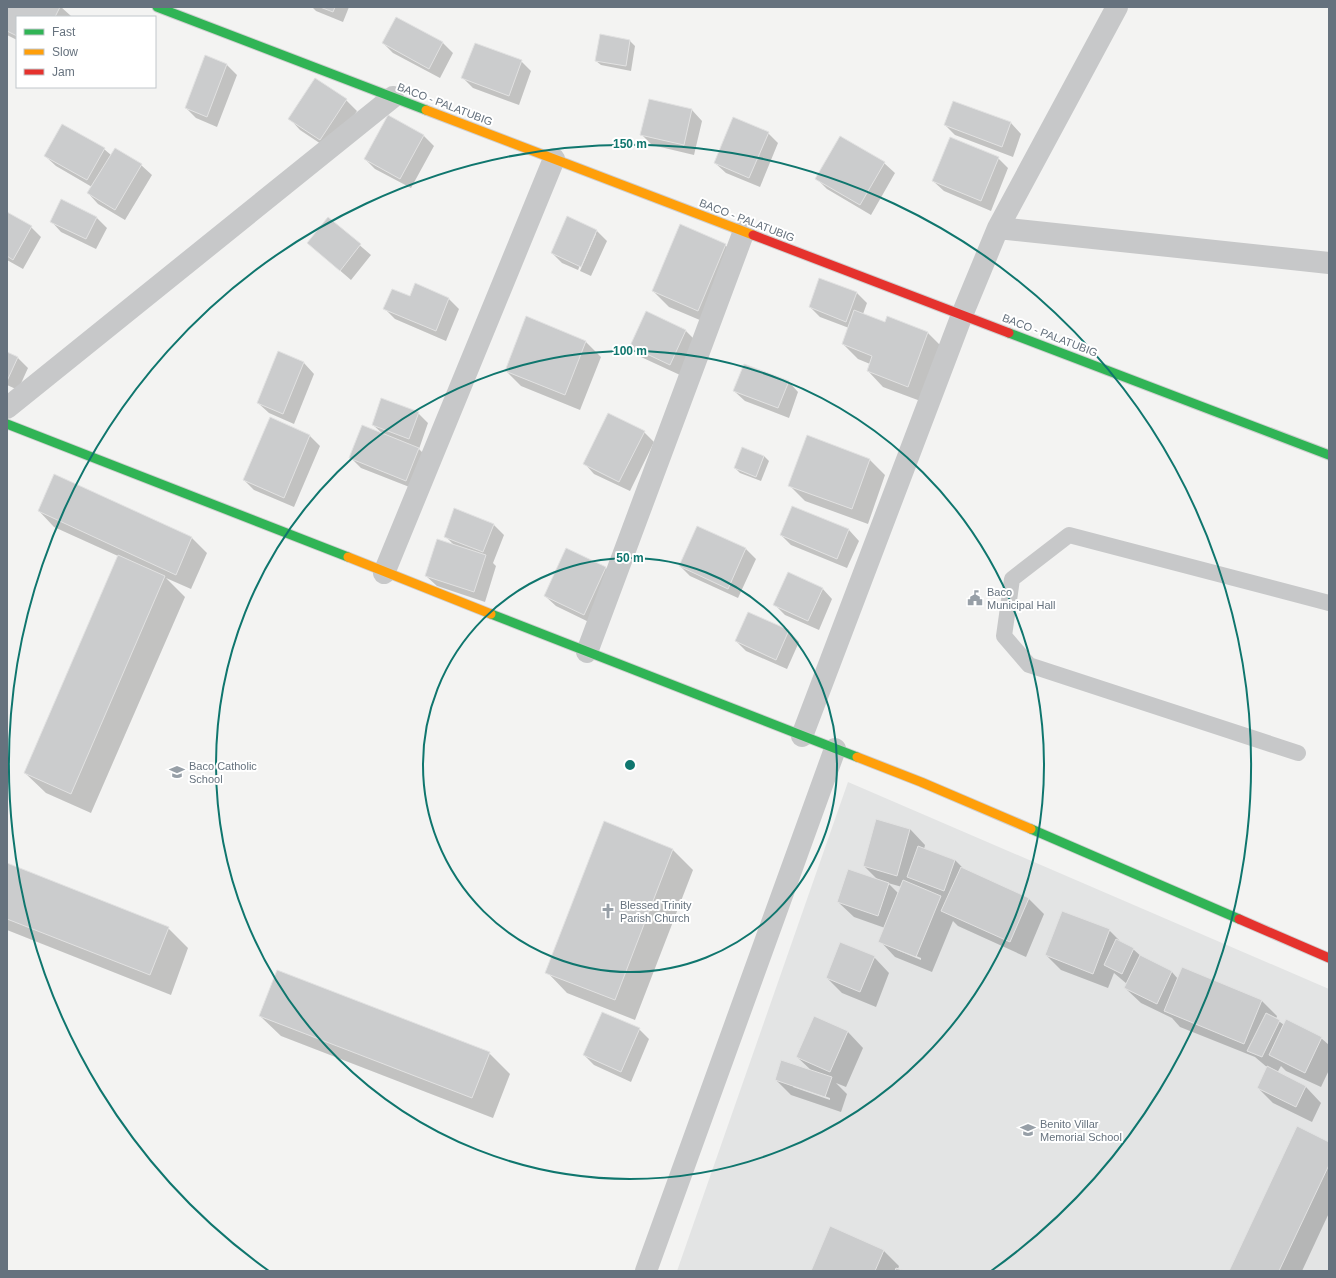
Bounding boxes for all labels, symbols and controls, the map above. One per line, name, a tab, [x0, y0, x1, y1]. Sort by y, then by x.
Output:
legend	[16, 16, 156, 88]
text: Fast	[52, 25, 76, 39]
text: Slow	[52, 45, 78, 59]
text: Jam	[52, 65, 75, 79]
street label: BACO - PALATUBIG	[396, 80, 494, 128]
text: 150 m	[613, 137, 647, 151]
street label: BACO - PALATUBIG	[698, 196, 796, 244]
street label: BACO - PALATUBIG	[1001, 311, 1099, 359]
text: 100 m	[613, 344, 647, 358]
text: 50 m	[616, 551, 644, 565]
place label: Baco Municipal Hall	[987, 586, 1055, 611]
public building icon: Baco Municipal Hall	[966, 589, 984, 607]
centre of rings	[623, 758, 637, 772]
place label: Baco Catholic School	[189, 760, 257, 785]
school or university icon: Baco Catholic School	[168, 763, 186, 781]
place label: Blessed Trinity Parish Church	[620, 899, 692, 924]
church icon: Blessed Trinity Parish Church	[599, 902, 617, 920]
place label: Benito Villar Memorial School	[1040, 1118, 1122, 1143]
school or university icon: Benito Villar Memorial School	[1019, 1121, 1037, 1139]

